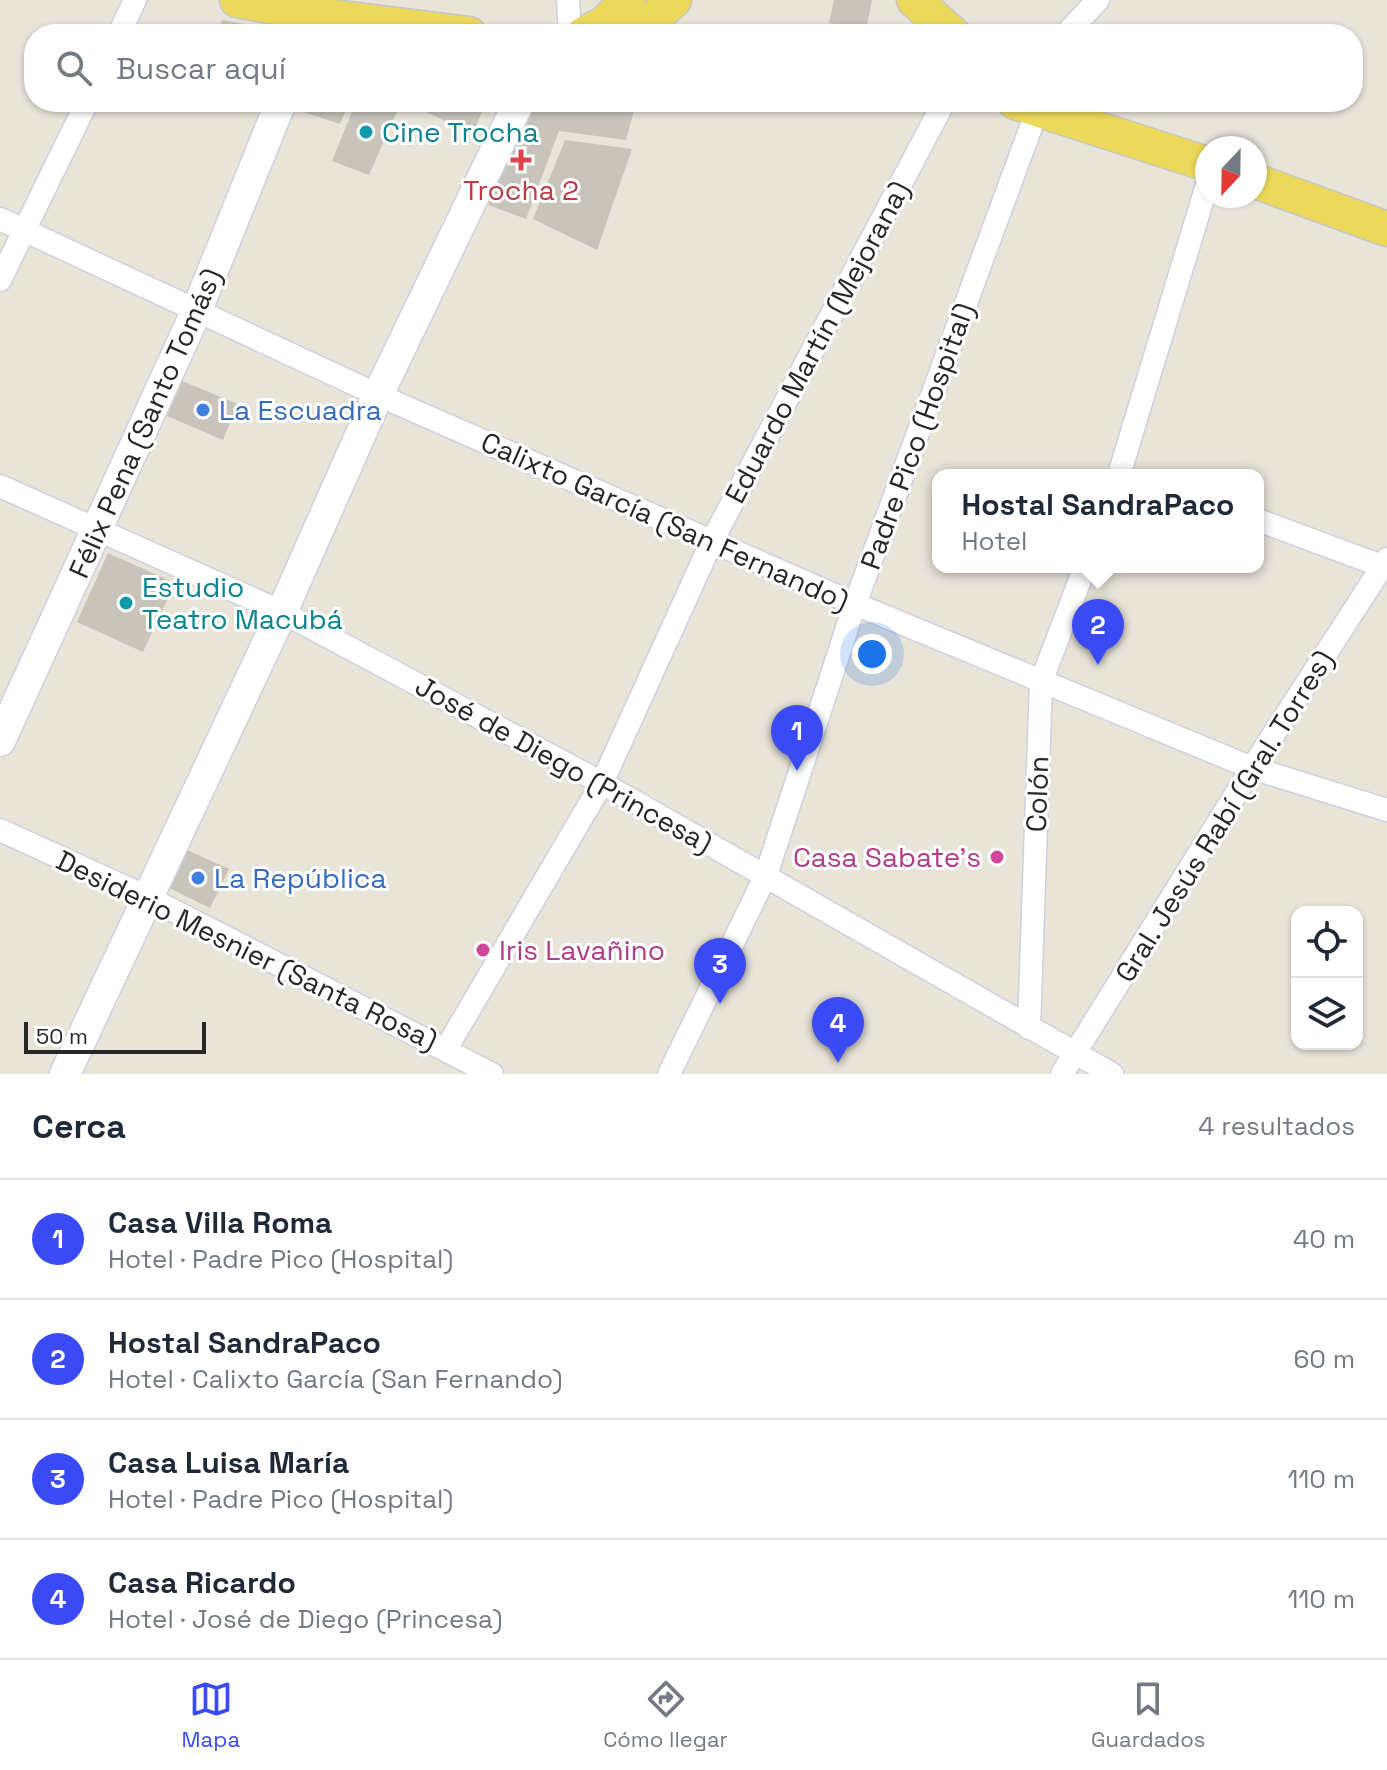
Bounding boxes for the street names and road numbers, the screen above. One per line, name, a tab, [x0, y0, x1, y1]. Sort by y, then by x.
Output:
street label: Eduardo Martín (Mejorana)	[717, 175, 917, 509]
street label: Félix Pena (Santo Tomás)	[60, 262, 230, 584]
street label: Padre Pico (Hospital)	[852, 298, 982, 574]
street label: Calixto García (San Fernando)	[475, 423, 855, 619]
street label: Gral. Jesús Rabí (Gral. Torres)	[1107, 643, 1341, 989]
street label: José de Diego (Princesa)	[409, 667, 719, 861]
street label: Colón	[1018, 755, 1056, 833]
street label: Desiderio Mesnier (Santa Rosa)	[50, 842, 444, 1058]

